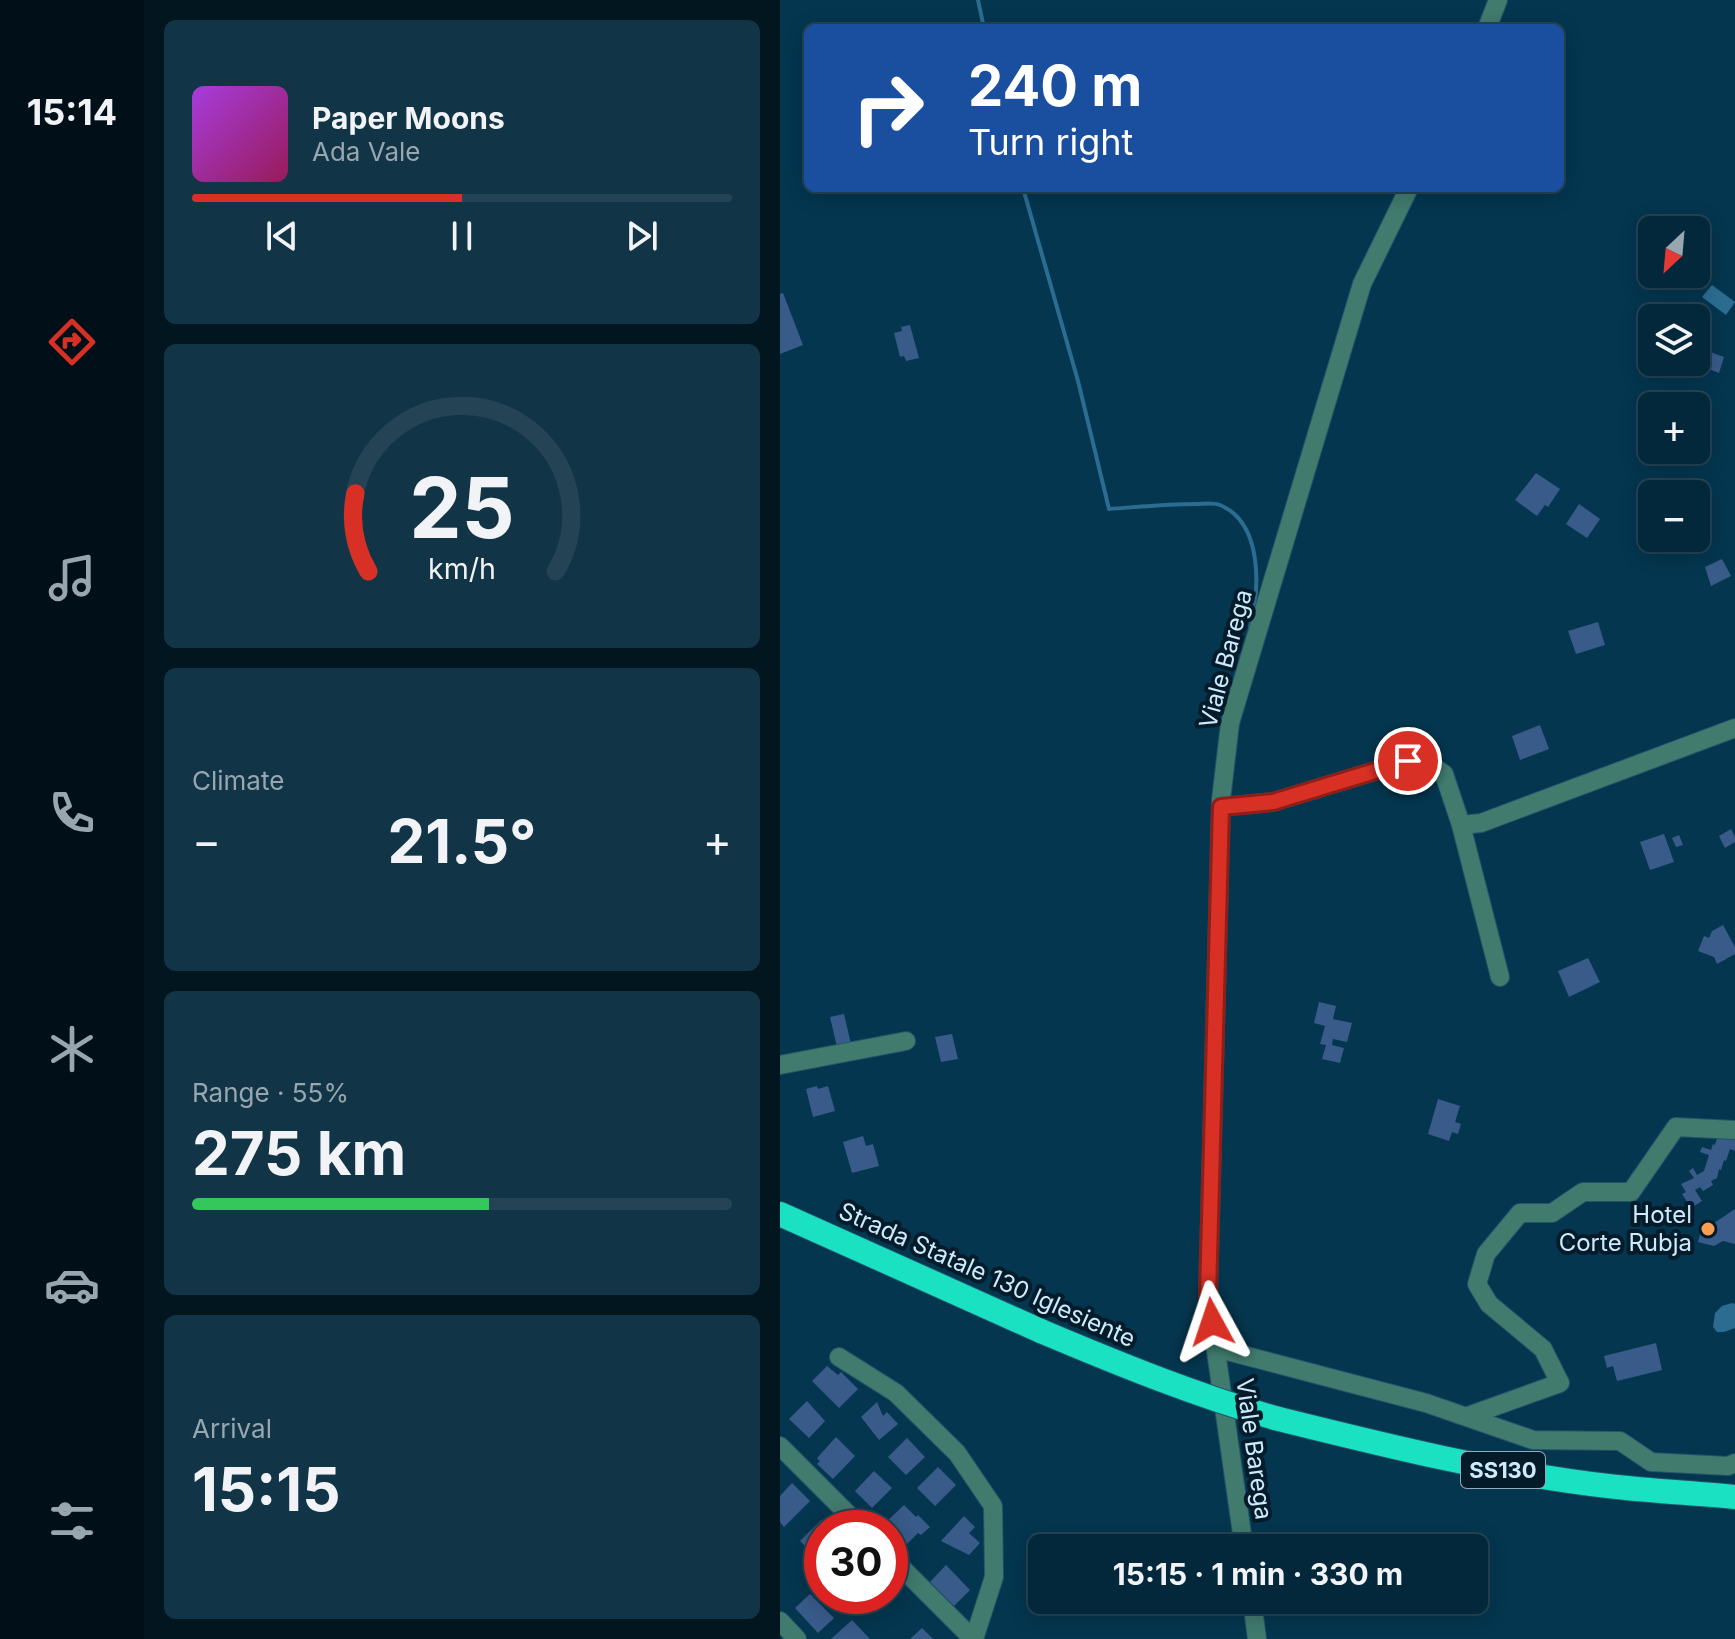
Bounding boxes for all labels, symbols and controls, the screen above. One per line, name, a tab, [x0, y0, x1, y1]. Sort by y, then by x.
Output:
text: 240 m	[968, 52, 1142, 120]
icon: right	[836, 56, 940, 160]
text: 15:14	[27, 90, 117, 134]
text: Paper Moons	[312, 100, 505, 136]
text: Turn right	[968, 120, 1133, 164]
text: Ada Vale	[312, 136, 420, 167]
icon: previous	[260, 214, 304, 258]
icon: pause	[440, 214, 484, 258]
icon: next	[620, 214, 664, 258]
north arrow	[1638, 216, 1710, 288]
map controls	[1638, 216, 1710, 552]
button: layers	[1638, 304, 1710, 376]
icon: directions	[44, 314, 100, 370]
button: +	[1638, 392, 1710, 464]
text: 25	[409, 456, 515, 557]
button: −	[1638, 480, 1710, 552]
icon: music	[44, 550, 100, 606]
text: km/h	[428, 551, 496, 586]
street label: Viale Barega	[1193, 586, 1258, 731]
pin	[1374, 727, 1442, 795]
icon: arrive	[1386, 739, 1430, 783]
text: Climate	[192, 765, 284, 796]
icon: phone	[44, 785, 100, 841]
text: 21.5°	[388, 805, 536, 877]
text: −	[192, 814, 221, 868]
text: +	[703, 814, 732, 868]
icon: climate	[44, 1021, 100, 1077]
text: Range · 55%	[192, 1077, 349, 1108]
text: 275 km	[192, 1117, 406, 1189]
street label: Strada Statale 130 Iglesiente	[835, 1196, 1140, 1353]
place label: Hotel Corte Rubja	[1559, 1200, 1692, 1257]
marker: Hotel Corte Rubja	[1699, 1220, 1717, 1238]
icon: car	[44, 1257, 100, 1313]
position arrow	[1170, 1280, 1254, 1364]
street label: Viale Barega	[1230, 1376, 1279, 1521]
text: Arrival	[192, 1413, 272, 1444]
road number: SS130	[1461, 1452, 1545, 1488]
text: 15:15	[192, 1453, 340, 1525]
icon: filters	[44, 1493, 100, 1549]
speed limit sign: 30	[804, 1510, 908, 1614]
text: 15:15 · 1 min · 330 m	[1113, 1556, 1403, 1592]

